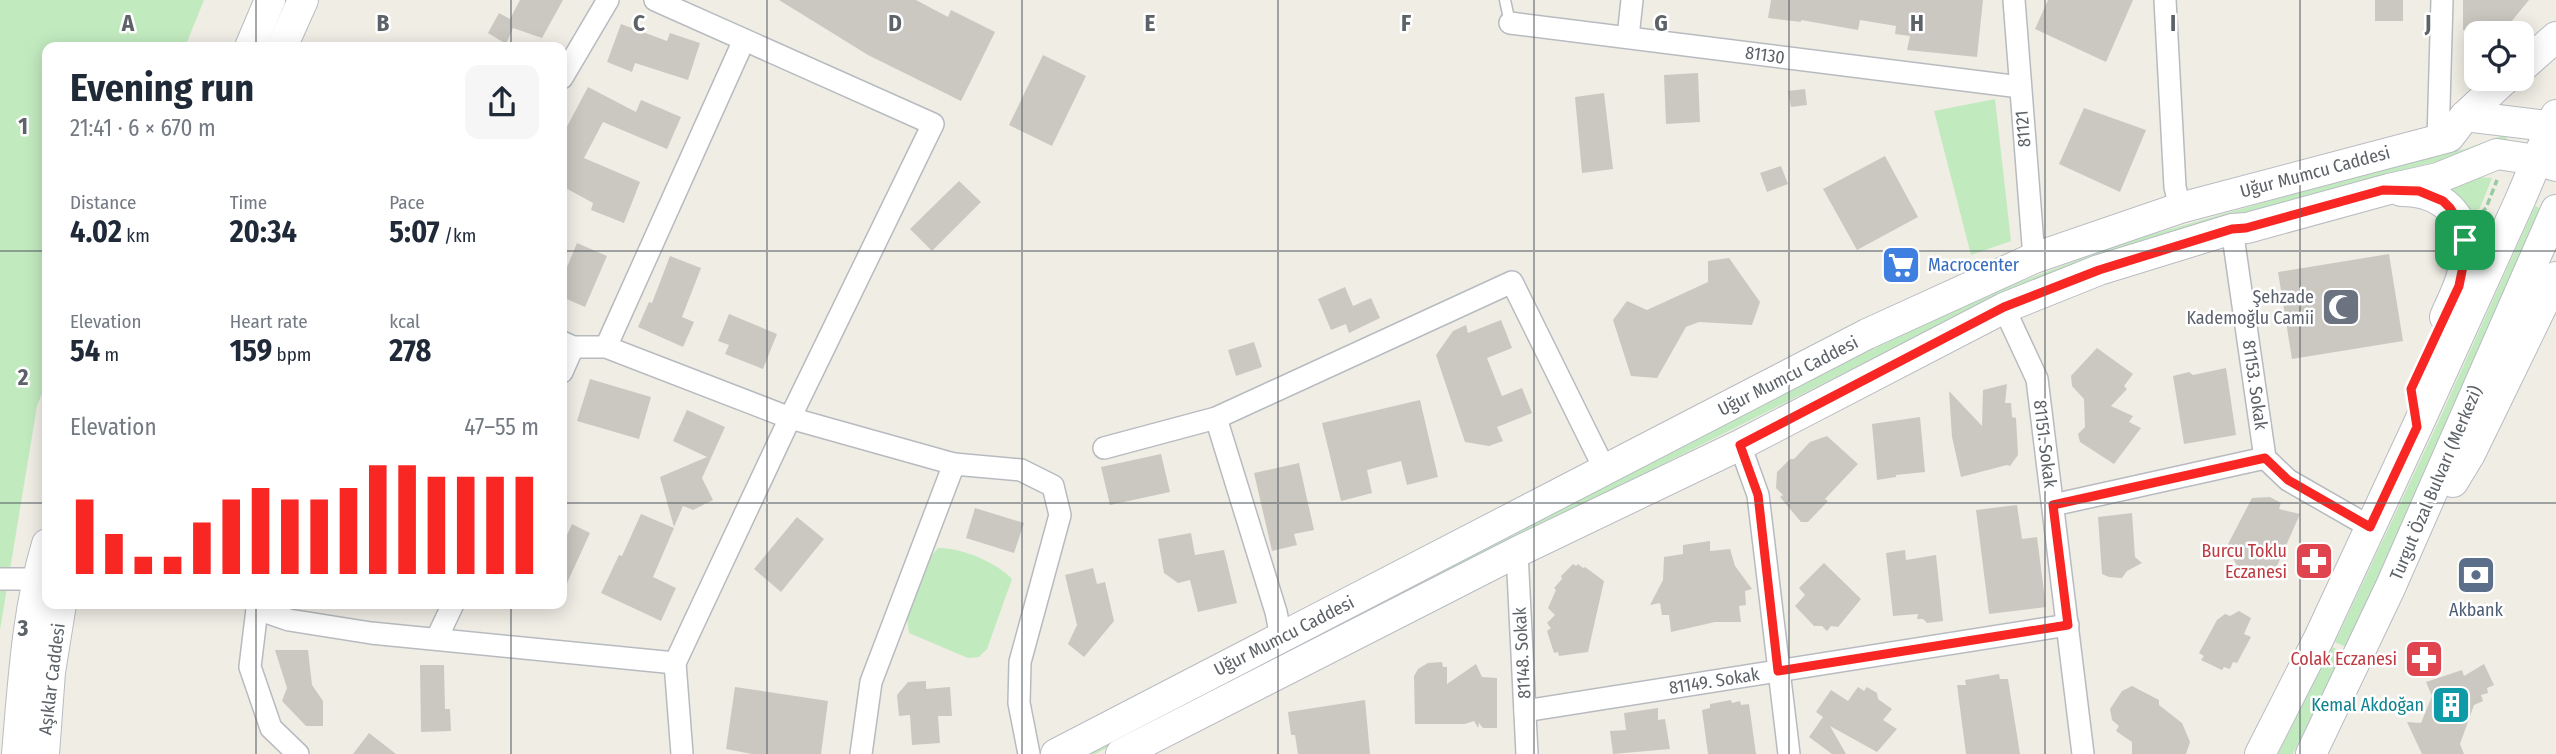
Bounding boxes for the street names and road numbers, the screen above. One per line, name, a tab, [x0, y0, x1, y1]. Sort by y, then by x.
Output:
street label: 81130	[1744, 41, 1786, 69]
street label: 81121	[2010, 110, 2036, 148]
street label: Uğur Mumcu Caddesi	[2238, 141, 2392, 203]
street label: Uğur Mumcu Caddesi	[1714, 331, 1862, 421]
street label: 81153. Sokak	[2238, 339, 2272, 432]
street label: Turgut Özal Bulvarı (Merkezi)	[2385, 382, 2487, 584]
street label: 81151. Sokak	[2029, 399, 2061, 490]
street label: Uğur Mumcu Caddesi	[1210, 591, 1358, 681]
street label: 81148. Sokak	[1509, 606, 1535, 699]
street label: Aşıklar Caddesi	[34, 622, 70, 736]
street label: 81149. Sokak	[1667, 663, 1761, 699]

